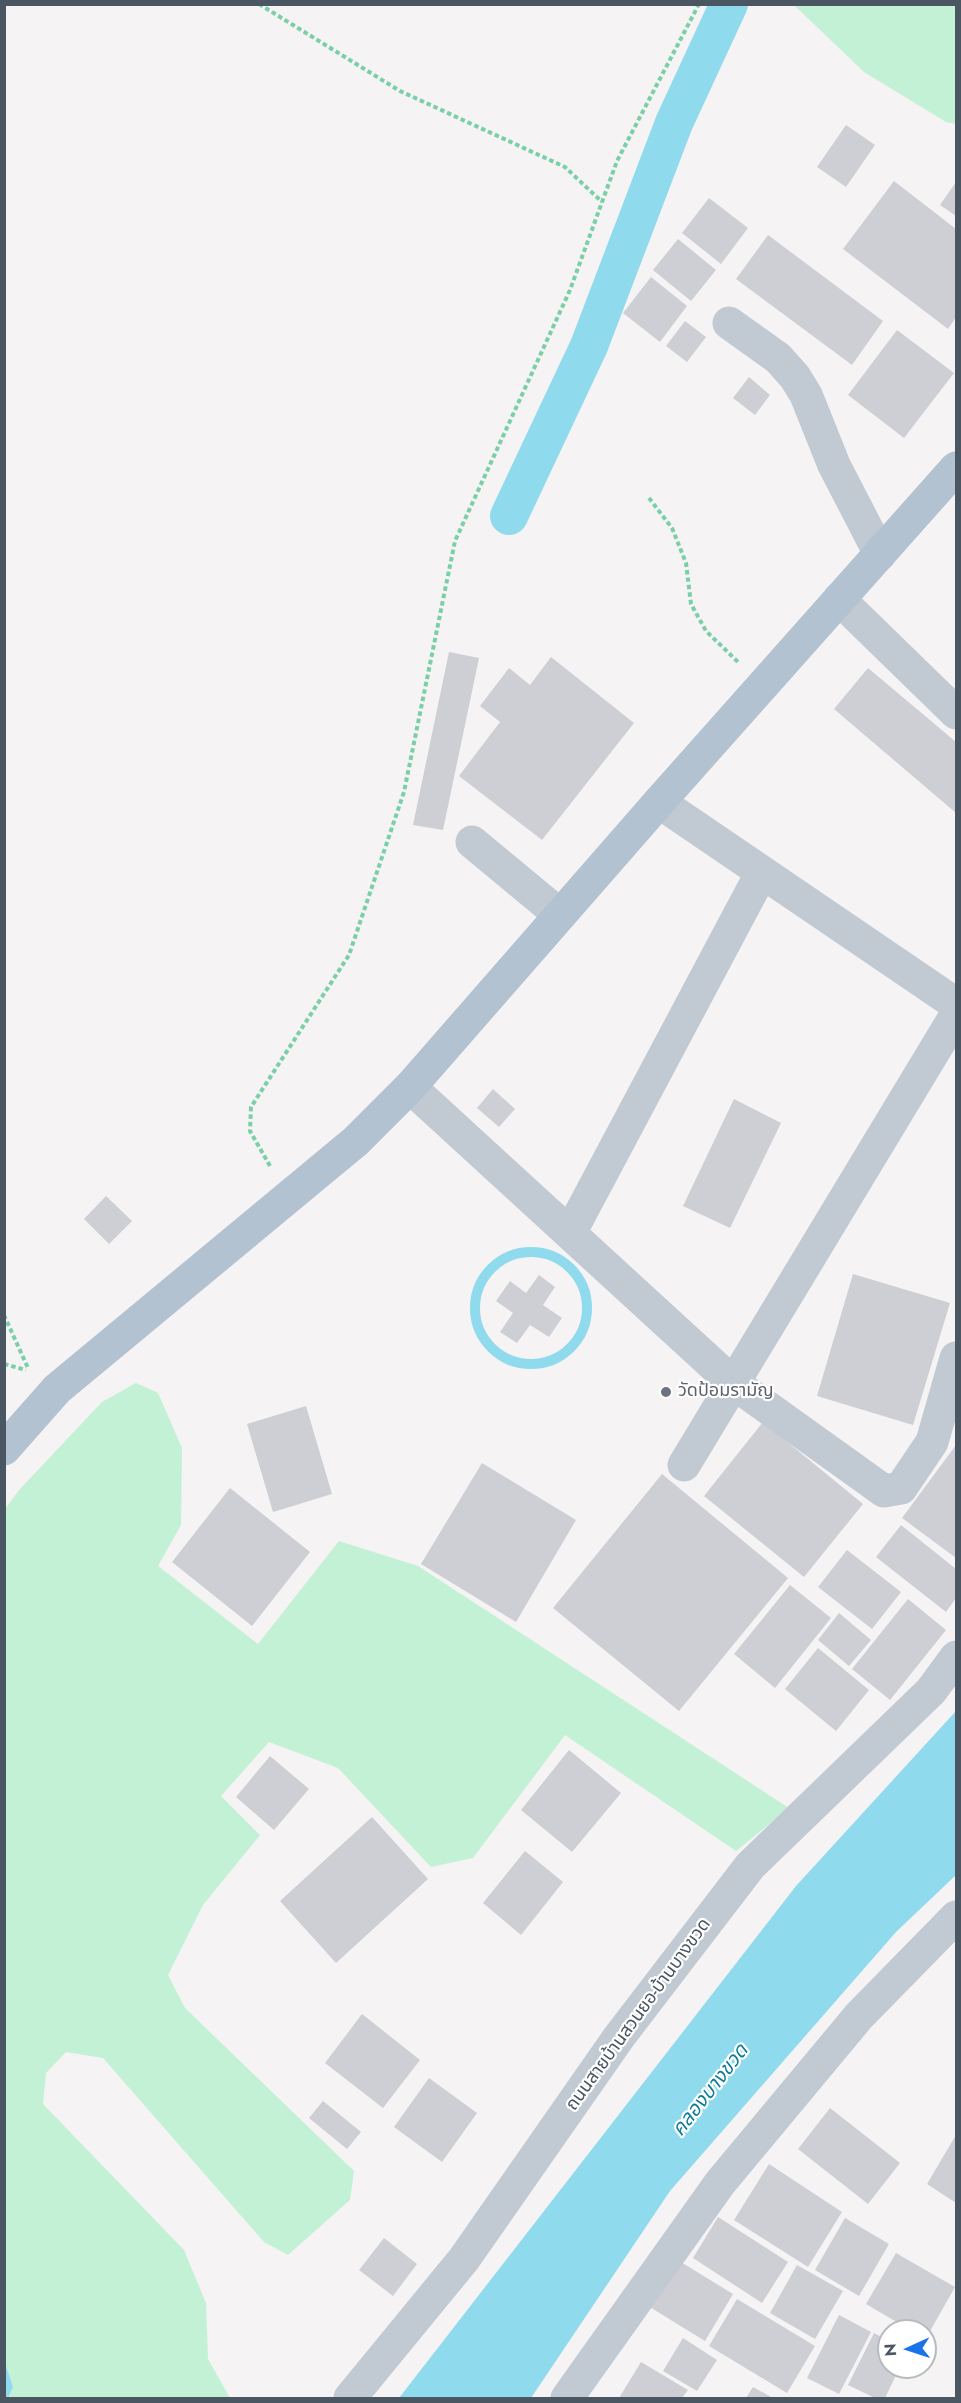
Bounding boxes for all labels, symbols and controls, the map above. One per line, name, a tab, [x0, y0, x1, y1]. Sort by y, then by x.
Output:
place label: วัดป้อมรามัญ	[678, 1381, 774, 1403]
marker: วัดป้อมรามัญ	[659, 1385, 673, 1399]
street label: ถนนสายบ้านสวนยอ-บ้านบางขวด	[562, 1915, 716, 2115]
water label: คลองบางขวด	[668, 2040, 754, 2142]
north arrow	[877, 2319, 937, 2379]
text: N	[879, 2343, 902, 2357]

